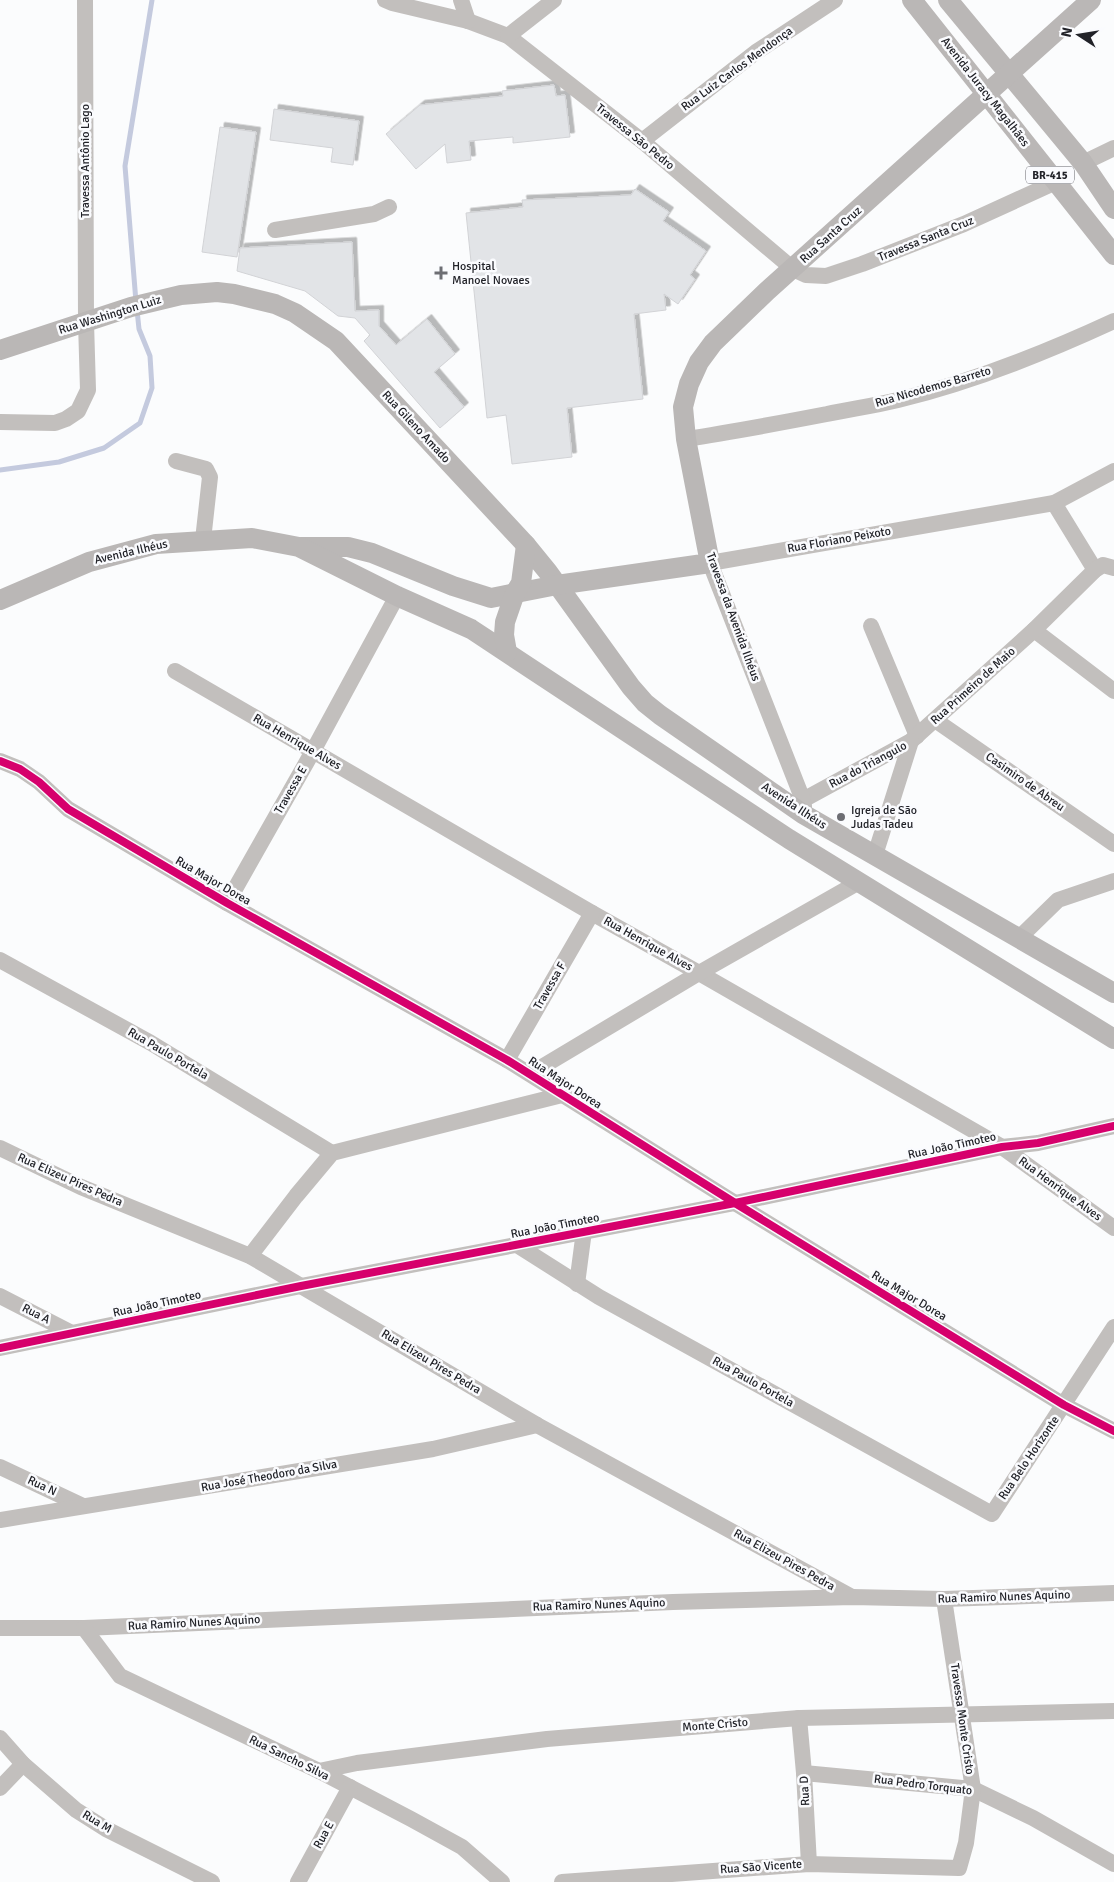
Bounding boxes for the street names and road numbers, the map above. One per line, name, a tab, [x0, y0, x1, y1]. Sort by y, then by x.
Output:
street label: Rua Luiz Carlos Mendonça	[678, 23, 796, 115]
street label: Avenida Juracy Magalhães	[938, 34, 1032, 150]
street label: Travessa São Pedro	[593, 101, 677, 173]
street label: Travessa Antônio Lago	[78, 104, 93, 218]
road number: BR-415	[1026, 166, 1074, 184]
street label: Rua Santa Cruz	[797, 203, 865, 267]
street label: Travessa Santa Cruz	[876, 213, 976, 265]
street label: Rua Washington Luiz	[57, 292, 163, 338]
street label: Rua Nicodemos Barreto	[873, 363, 993, 411]
street label: Rua Gileno Amado	[379, 388, 453, 466]
street label: Rua Floriano Peixoto	[786, 524, 892, 556]
street label: Avenida Ilhéus	[93, 536, 169, 568]
street label: Travessa da Avenida Ilhéus	[703, 551, 763, 683]
street label: Rua Primeiro de Maio	[928, 644, 1018, 728]
street label: Rua Henrique Alves	[250, 711, 344, 773]
street label: Rua do Triangulo	[827, 738, 909, 792]
street label: Casimiro de Abreu	[983, 749, 1067, 815]
street label: Travessa E	[271, 763, 311, 817]
street label: Avenida Ilhéus	[759, 779, 829, 833]
street label: Rua Major Dorea	[172, 853, 254, 909]
street label: Rua Henrique Alves	[601, 913, 695, 975]
street label: Travessa F	[530, 960, 570, 1012]
street label: Rua Paulo Portela	[125, 1025, 211, 1083]
street label: Rua Major Dorea	[525, 1054, 605, 1112]
street label: Rua João Timoteo	[906, 1129, 998, 1163]
street label: Rua Elizeu Pires Pedra	[15, 1150, 125, 1210]
street label: Rua Henrique Alves	[1015, 1154, 1105, 1224]
street label: Rua João Timoteo	[509, 1210, 601, 1242]
street label: Rua Major Dorea	[869, 1268, 949, 1324]
street label: Rua João Timoteo	[111, 1287, 203, 1321]
street label: Rua A	[19, 1301, 53, 1328]
street label: Rua Elizeu Pires Pedra	[378, 1326, 484, 1398]
street label: Rua Paulo Portela	[710, 1353, 796, 1411]
street label: Rua Belo Horizonte	[995, 1413, 1063, 1503]
street label: Rua José Theodoro da Silva	[200, 1457, 338, 1495]
street label: Rua N	[25, 1473, 59, 1499]
street label: Rua Elizeu Pires Pedra	[731, 1526, 837, 1594]
street label: Rua Ramiro Nunes Aquino	[937, 1587, 1071, 1607]
street label: Rua Ramiro Nunes Aquino	[532, 1595, 666, 1615]
street label: Rua Ramiro Nunes Aquino	[127, 1612, 261, 1634]
street label: Travessa Monte Cristo	[947, 1662, 977, 1776]
street label: Monte Cristo	[682, 1715, 748, 1735]
street label: Rua Sancho Silva	[246, 1732, 332, 1784]
street label: Rua Pedro Torquato	[873, 1772, 973, 1798]
street label: Rua D	[797, 1775, 813, 1806]
street label: Rua M	[79, 1807, 115, 1837]
street label: Rua E	[310, 1818, 338, 1851]
street label: Rua São Vicente	[719, 1857, 803, 1877]

